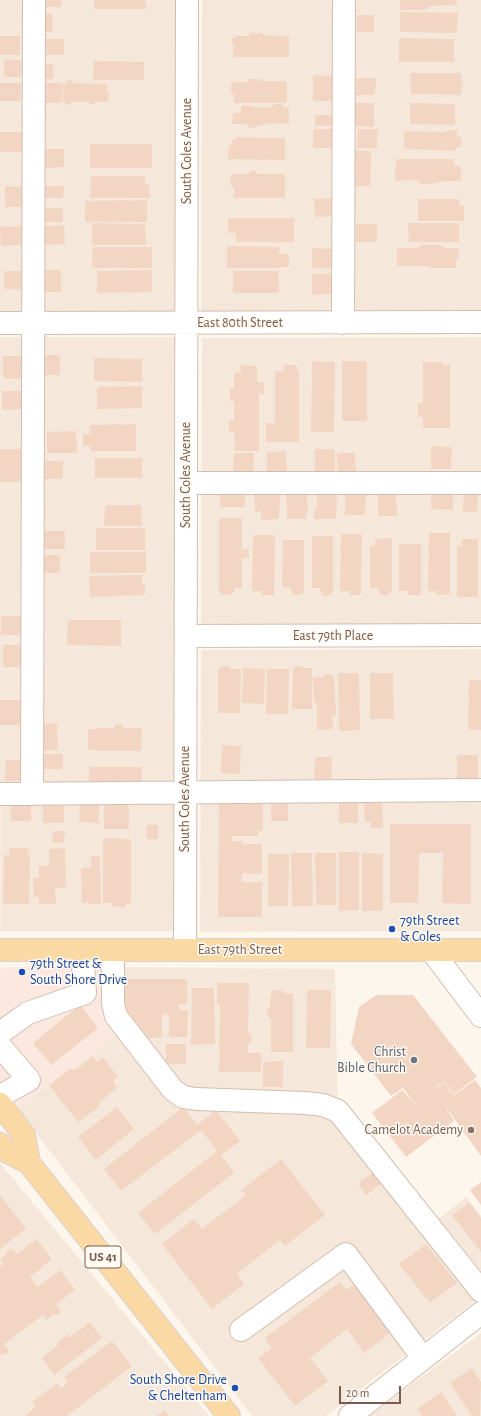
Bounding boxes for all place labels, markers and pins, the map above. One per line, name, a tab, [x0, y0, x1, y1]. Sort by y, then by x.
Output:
place label: 79th Street & Coles	[400, 913, 459, 946]
marker: 79th Street & Coles	[387, 924, 397, 934]
place label: 79th Street & South Shore Drive	[30, 956, 127, 988]
marker: 79th Street & South Shore Drive	[17, 967, 27, 977]
place label: Christ Bible Church	[337, 1044, 406, 1076]
marker: Christ Bible Church	[409, 1055, 419, 1065]
place label: Camelot Academy	[364, 1122, 463, 1138]
marker: Camelot Academy	[466, 1125, 476, 1135]
place label: South Shore Drive & Cheltenham	[130, 1372, 227, 1404]
marker: South Shore Drive & Cheltenham	[230, 1383, 240, 1393]

